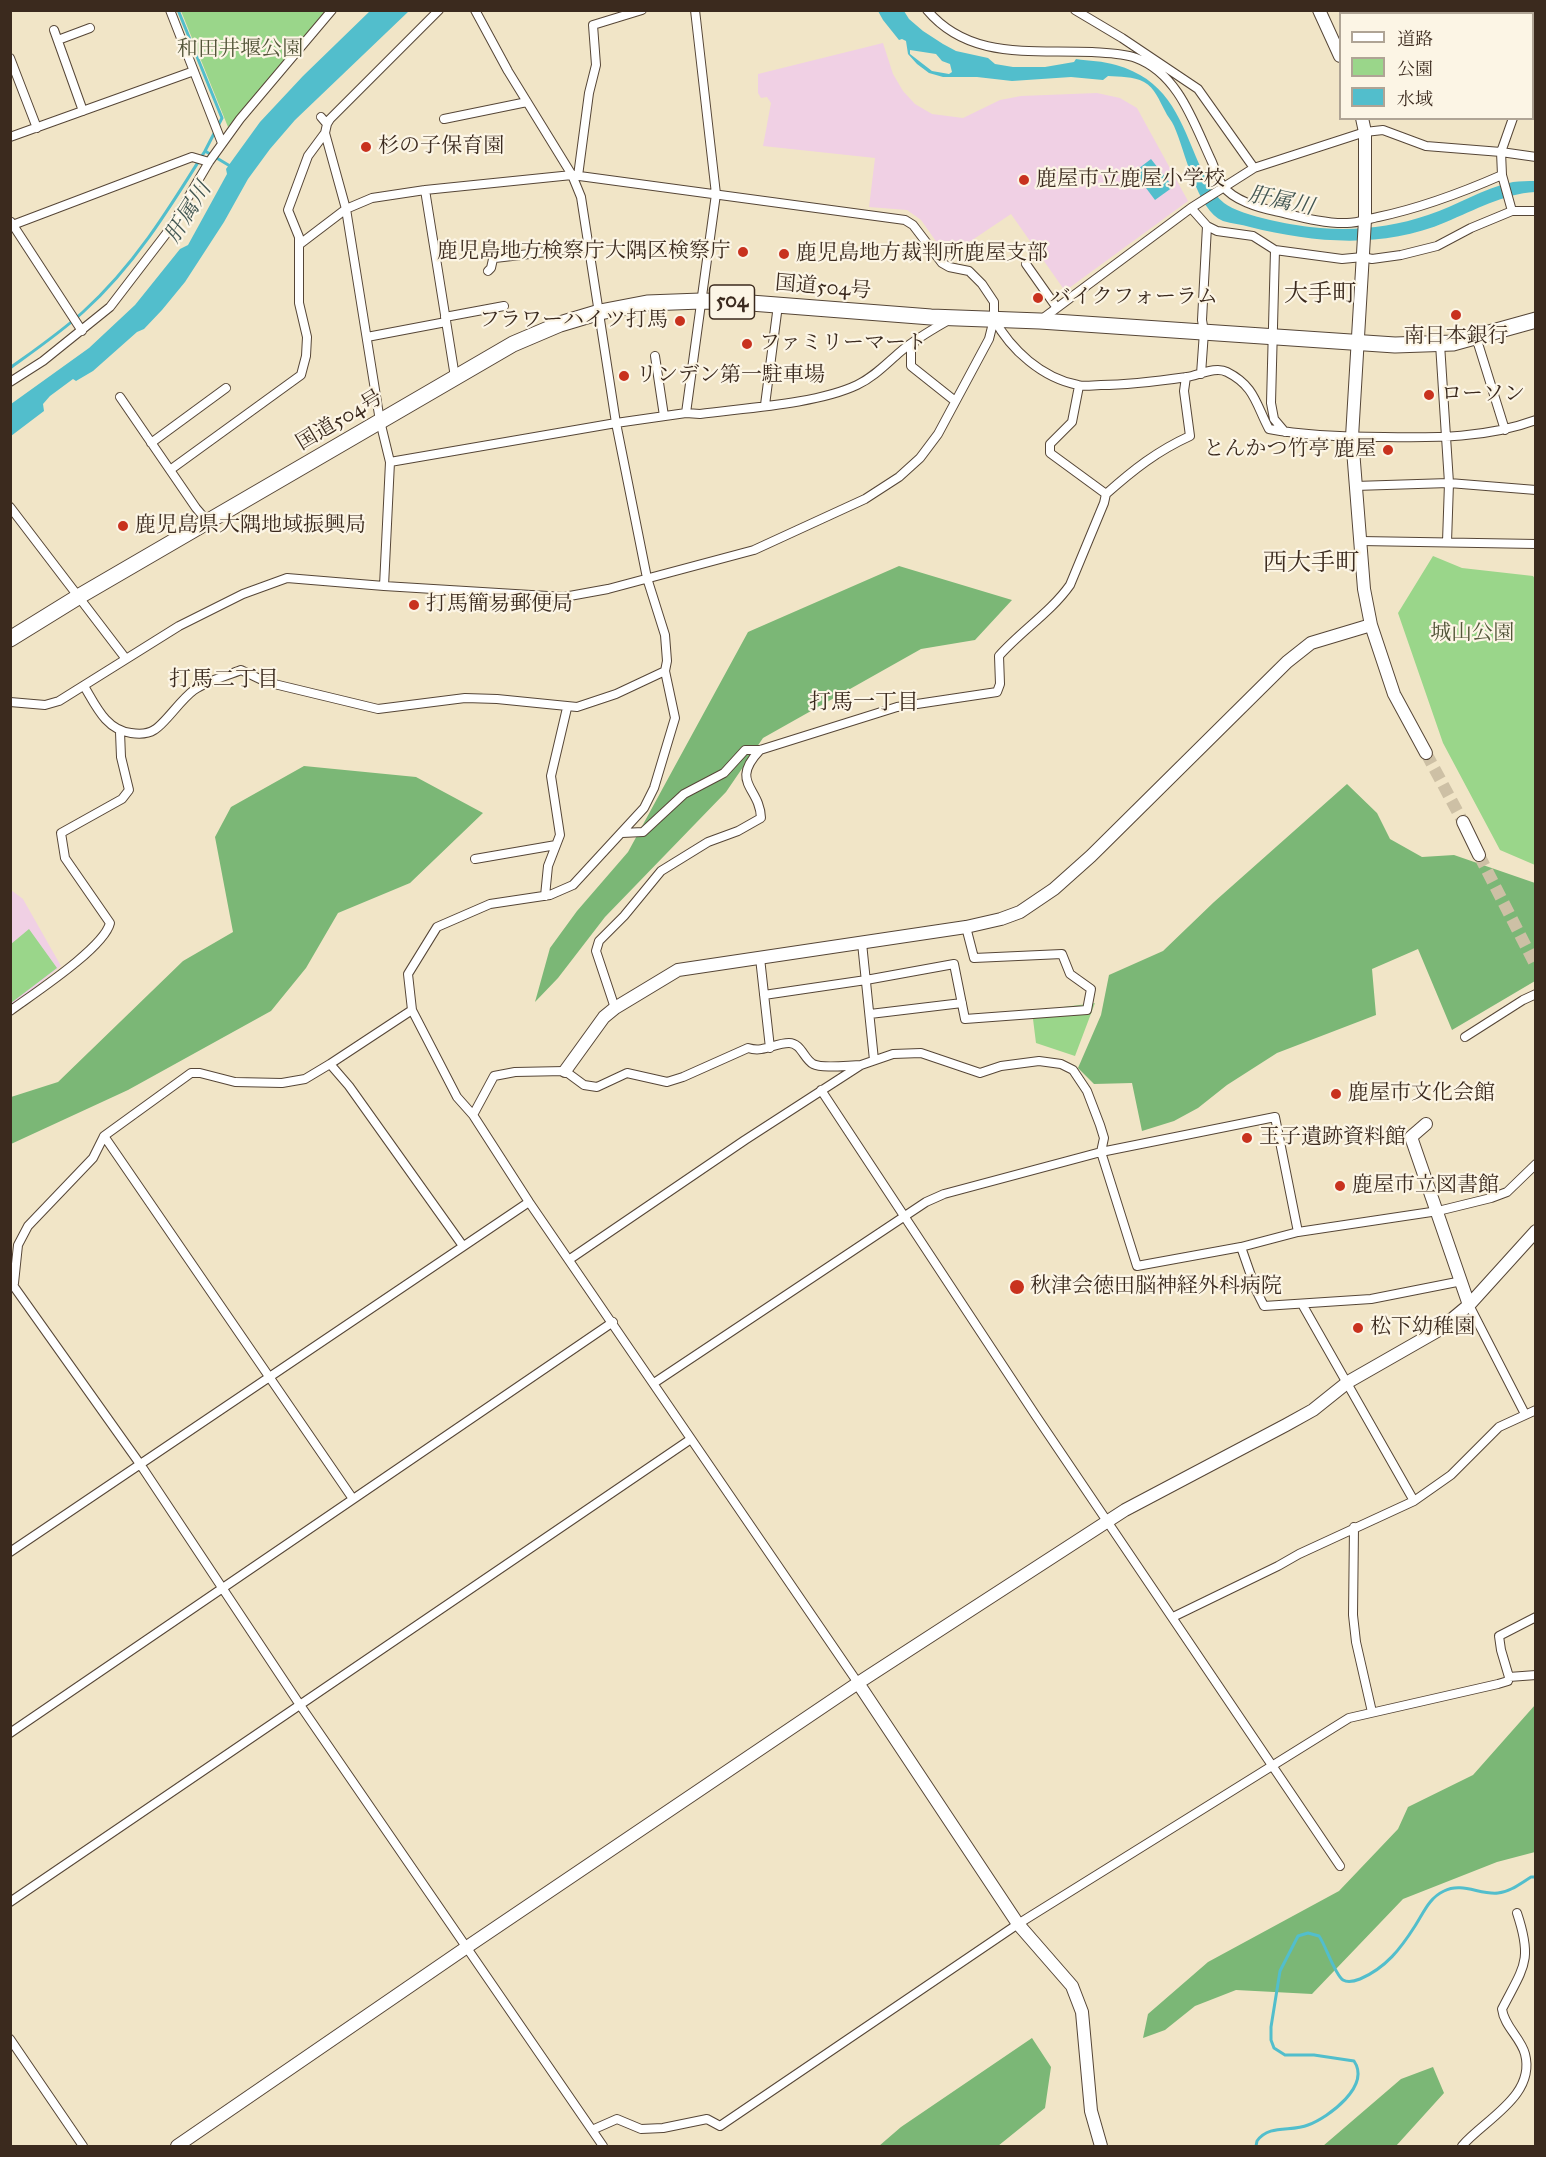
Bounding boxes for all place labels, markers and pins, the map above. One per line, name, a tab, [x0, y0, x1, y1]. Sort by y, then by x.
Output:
place label: 杉の子保育園	[378, 134, 504, 160]
marker: 杉の子保育園	[359, 140, 373, 154]
place label: 鹿屋市立鹿屋小学校	[1036, 167, 1225, 193]
marker: 鹿屋市立鹿屋小学校	[1017, 173, 1031, 187]
place label: 鹿児島地方検察庁大隅区検察庁	[437, 239, 731, 265]
place label: 鹿児島地方裁判所鹿屋支部	[796, 241, 1048, 267]
marker: 鹿児島地方検察庁大隅区検察庁	[736, 245, 750, 259]
marker: 鹿児島地方裁判所鹿屋支部	[777, 247, 791, 261]
place label: バイクフォーラム	[1050, 285, 1218, 311]
marker: バイクフォーラム	[1031, 291, 1045, 305]
place label: フラワーハイツ打馬	[479, 308, 668, 334]
marker: 南日本銀行	[1449, 308, 1463, 322]
marker: フラワーハイツ打馬	[673, 314, 687, 328]
place label: 南日本銀行	[1404, 324, 1508, 350]
place label: ファミリーマート	[759, 331, 927, 357]
marker: ファミリーマート	[740, 337, 754, 351]
place label: リンデン第一駐車場	[636, 363, 825, 389]
marker: リンデン第一駐車場	[617, 369, 631, 383]
place label: ローソン	[1441, 382, 1525, 408]
marker: ローソン	[1422, 388, 1436, 402]
place label: とんかつ竹亭 鹿屋	[1203, 437, 1376, 463]
marker: とんかつ竹亭 鹿屋	[1381, 443, 1395, 457]
place label: 鹿児島県大隅地域振興局	[135, 513, 366, 539]
marker: 鹿児島県大隅地域振興局	[116, 519, 130, 533]
place label: 打馬簡易郵便局	[426, 592, 573, 618]
marker: 打馬簡易郵便局	[407, 598, 421, 612]
place label: 鹿屋市文化会館	[1348, 1081, 1495, 1107]
marker: 鹿屋市文化会館	[1329, 1087, 1343, 1101]
place label: 王子遺跡資料館	[1259, 1125, 1406, 1151]
marker: 王子遺跡資料館	[1240, 1131, 1254, 1145]
place label: 鹿屋市立図書館	[1352, 1173, 1499, 1199]
marker: 鹿屋市立図書館	[1333, 1179, 1347, 1193]
place label: 秋津会徳田脳神経外科病院	[1030, 1274, 1282, 1300]
marker: 秋津会徳田脳神経外科病院	[1008, 1278, 1026, 1296]
place label: 松下幼稚園	[1370, 1315, 1475, 1341]
marker: 松下幼稚園	[1351, 1321, 1365, 1335]

